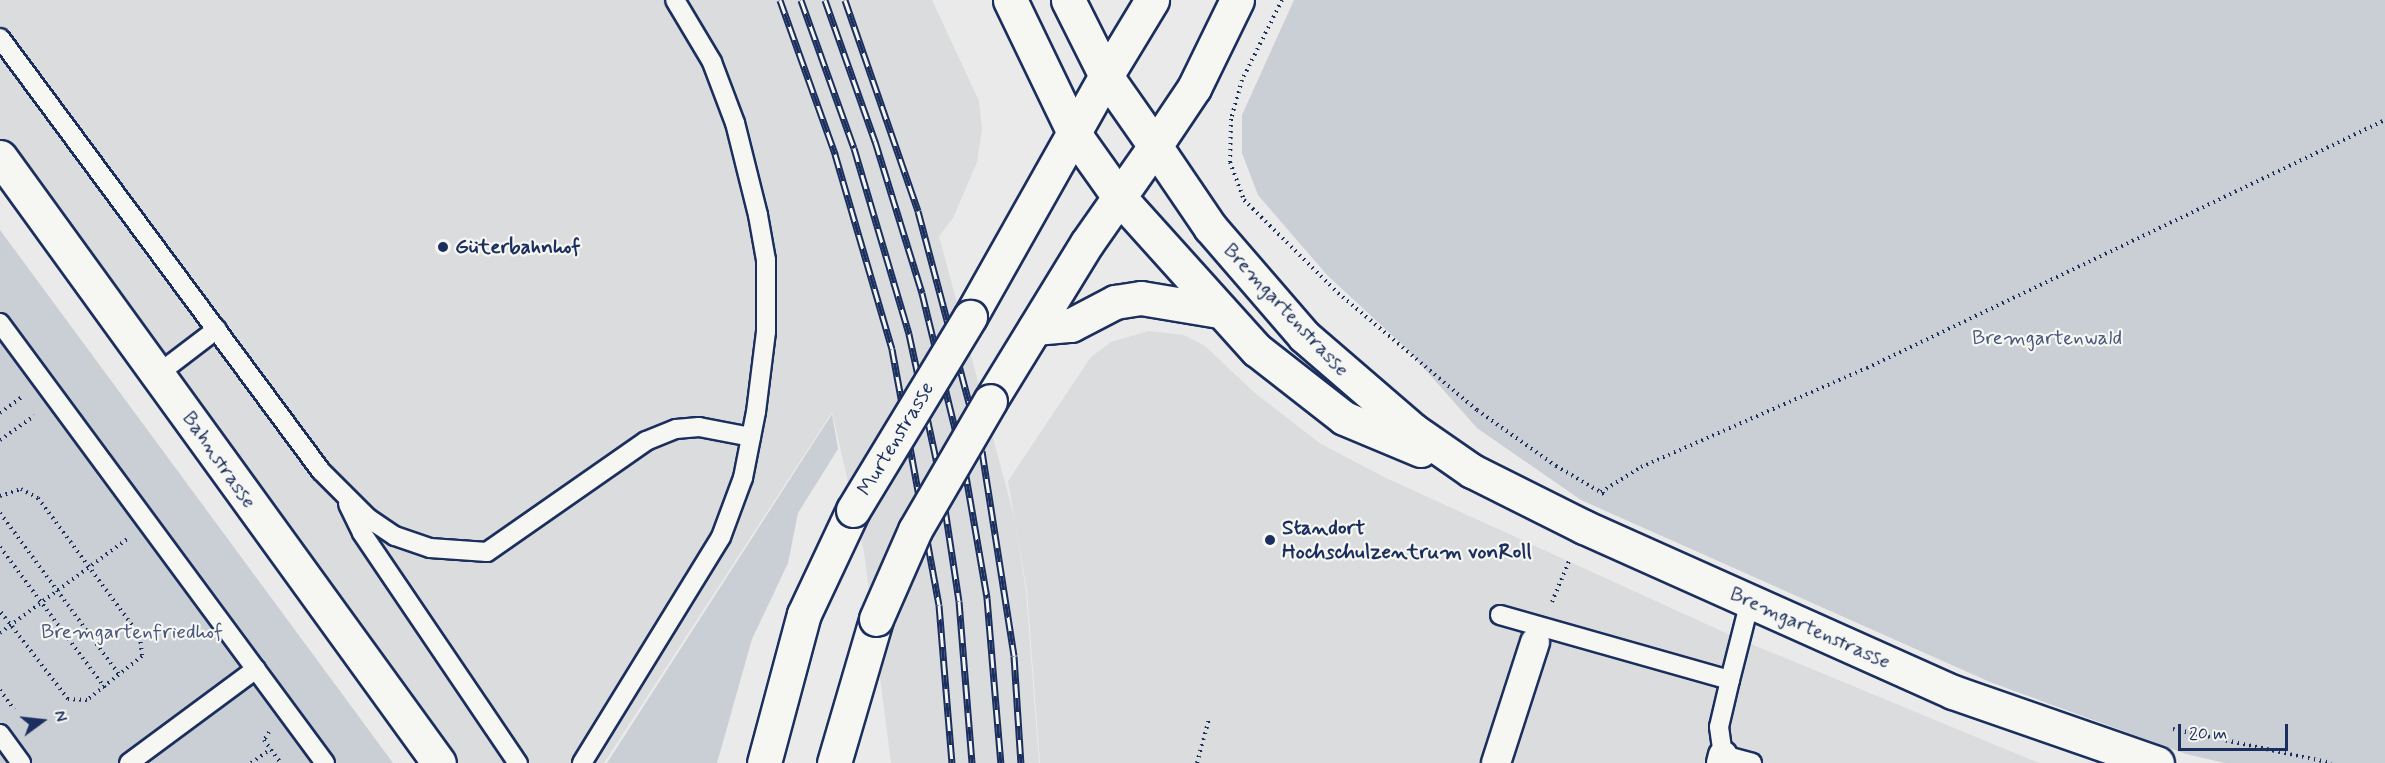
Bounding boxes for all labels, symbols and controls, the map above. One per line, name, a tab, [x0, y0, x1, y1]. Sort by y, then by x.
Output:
place label: Güterbahnhof	[455, 234, 580, 260]
street label: Bremgartenstrasse	[1218, 238, 1354, 382]
marker: Güterbahnhof	[436, 240, 450, 254]
park label: Bremgartenwald	[1972, 325, 2122, 351]
street label: Murtenstrasse	[852, 377, 940, 501]
street label: Bahnstrasse	[176, 407, 262, 513]
place label: Standort Hochschulzentrum vonRoll	[1282, 515, 1532, 565]
marker: Standort Hochschulzentrum vonRoll	[1263, 533, 1277, 547]
street label: Bremgartenstrasse	[1726, 581, 1894, 675]
park label: Bremgartenfriedhof	[41, 619, 223, 645]
north arrow	[12, 691, 72, 751]
text: N	[48, 708, 71, 724]
scale bar	[2181, 712, 2290, 750]
text: 20 m	[2189, 722, 2227, 746]

